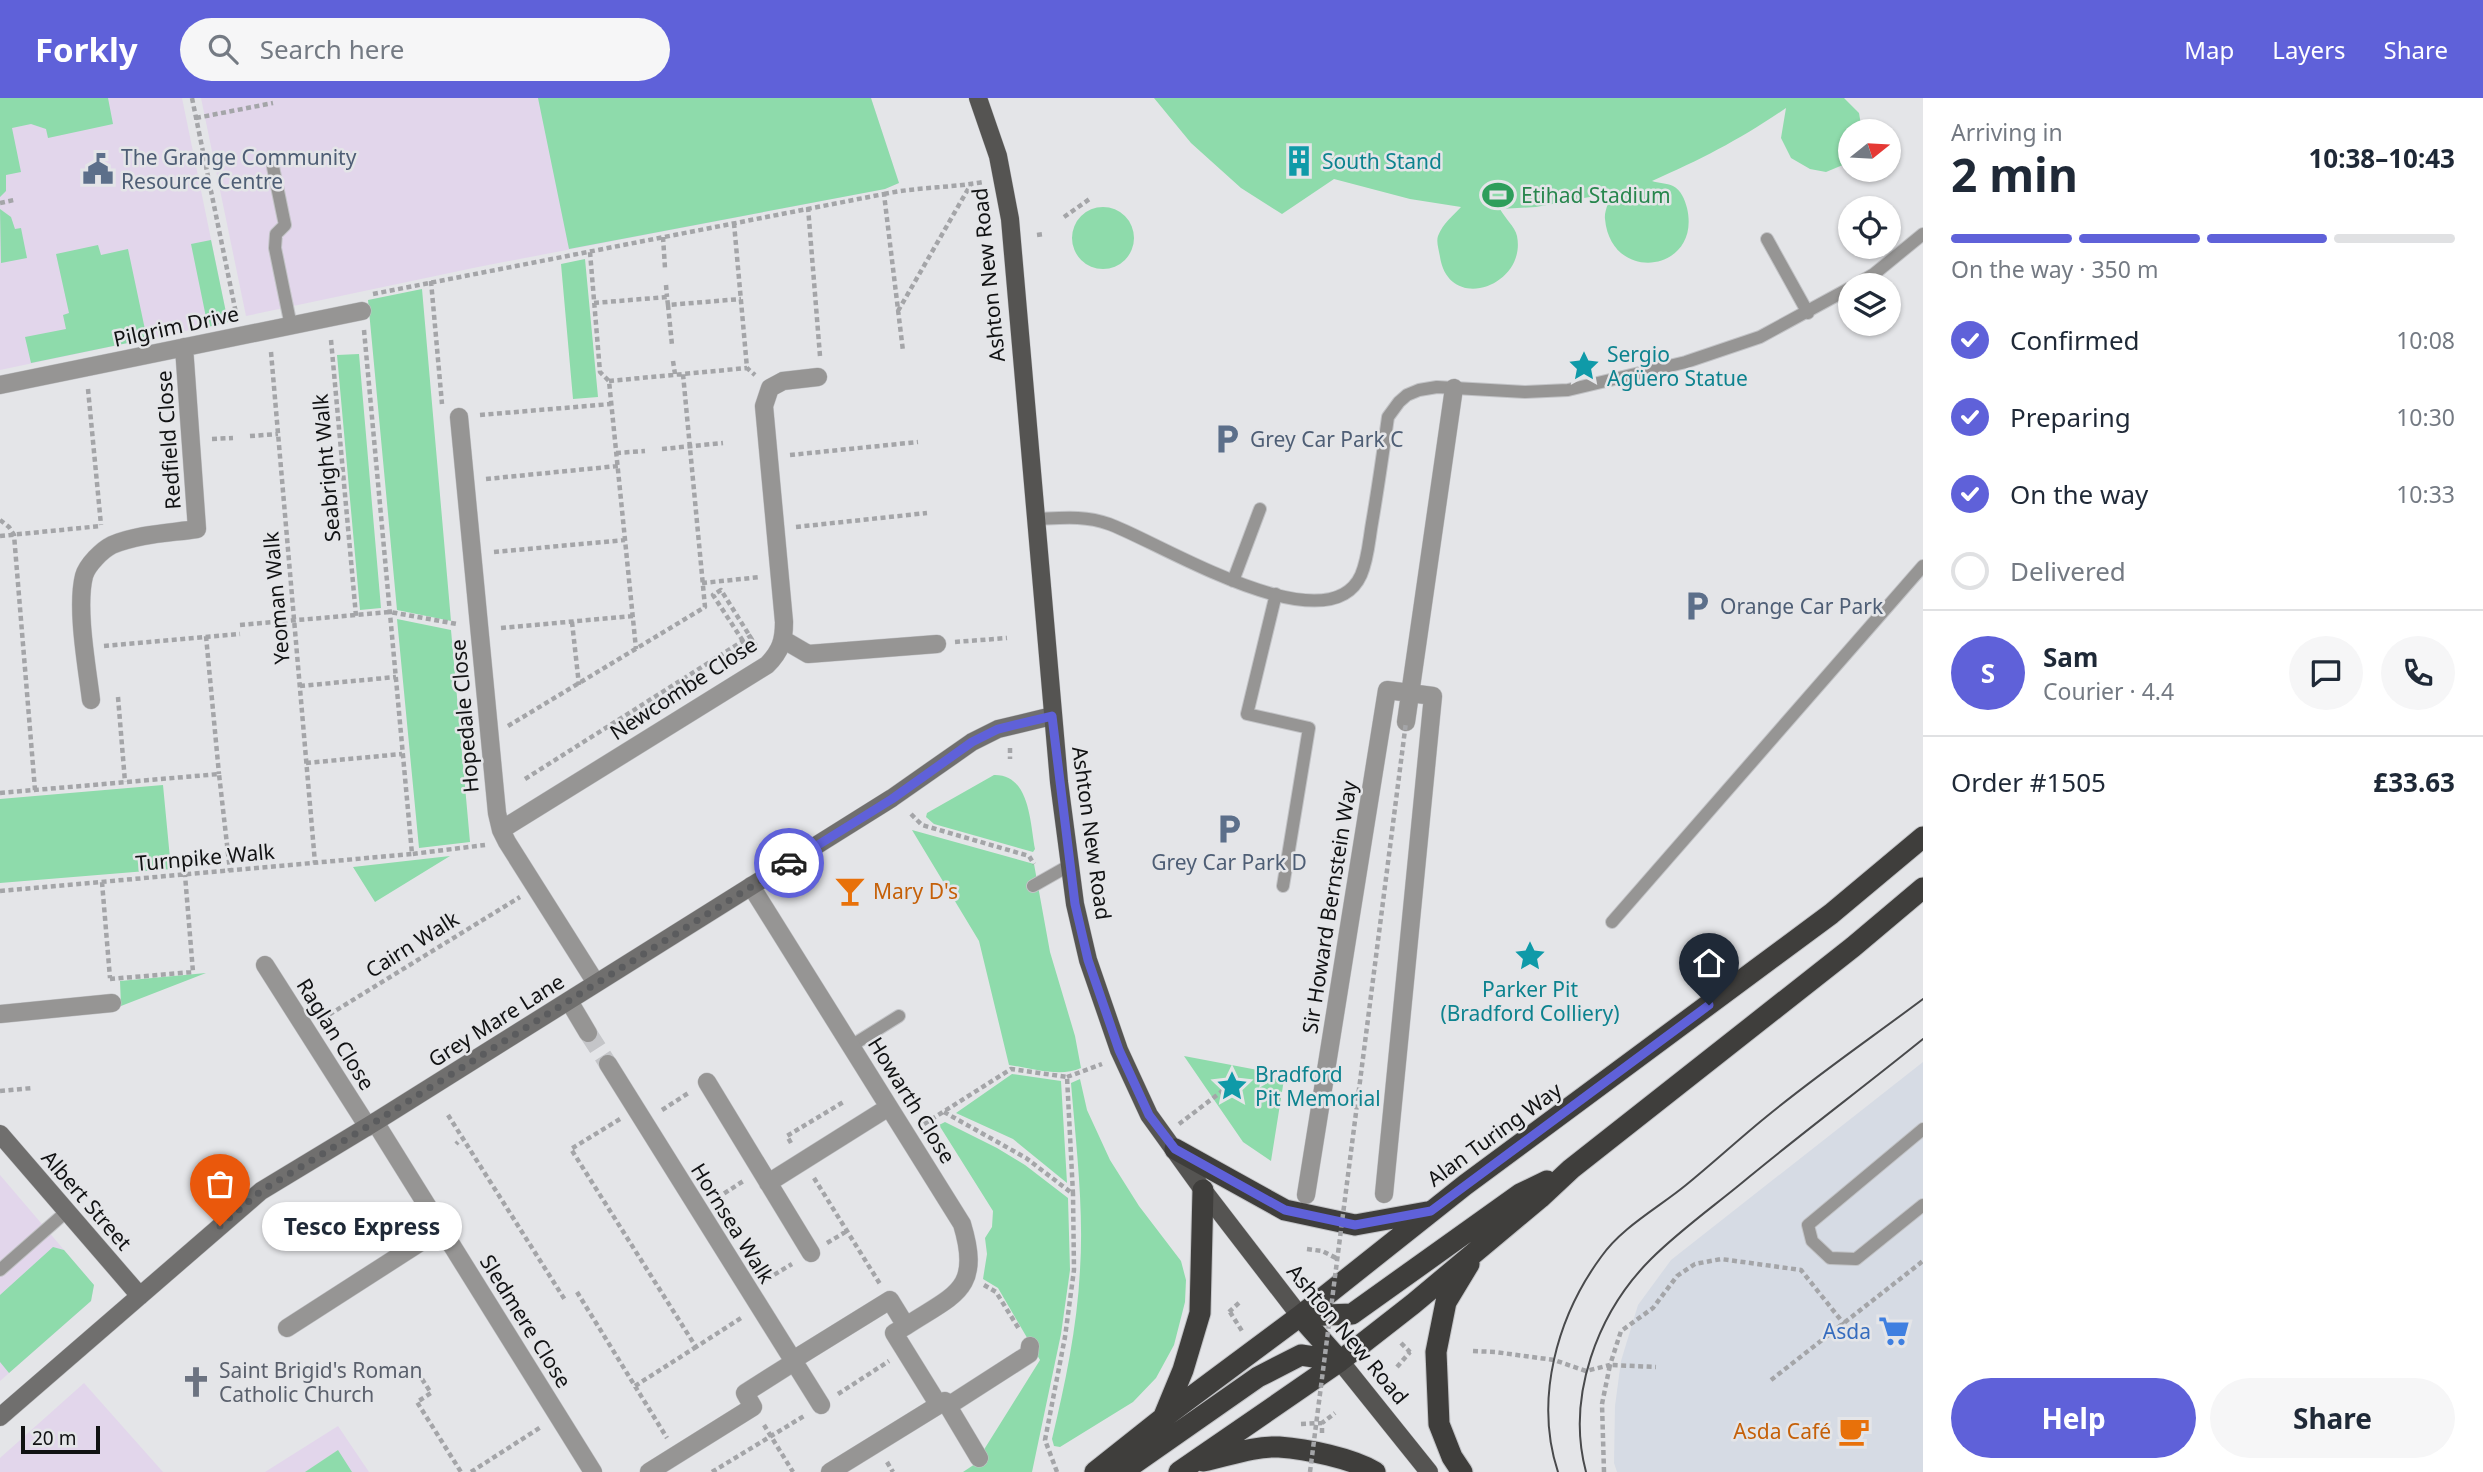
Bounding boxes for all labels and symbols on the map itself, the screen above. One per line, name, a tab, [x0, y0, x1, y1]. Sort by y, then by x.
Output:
north arrow	[1838, 119, 1900, 182]
place label: The Grange Community Resource Centre	[121, 143, 357, 195]
building icon: South Stand	[1282, 144, 1316, 178]
place label: South Stand	[1322, 147, 1442, 175]
public building icon: The Grange Community Resource Centre	[81, 152, 115, 186]
sports icon: Etihad Stadium	[1481, 178, 1515, 212]
place label: Etihad Stadium	[1521, 181, 1671, 209]
street label: Ashton New Road	[965, 187, 1011, 363]
street label: Pilgrim Drive	[111, 299, 241, 353]
place label: Sergio Agüero Statue	[1607, 340, 1748, 392]
place icon: Sergio Agüero Statue	[1567, 349, 1601, 383]
street label: Redfield Close	[149, 369, 187, 511]
street label: Seabright Walk	[306, 392, 346, 543]
parking icon: Grey Car Park C	[1210, 422, 1244, 456]
place label: Grey Car Park C	[1250, 425, 1403, 453]
street label: Yeoman Walk	[256, 530, 296, 665]
parking icon: Orange Car Park	[1680, 589, 1714, 623]
place label: Orange Car Park	[1720, 592, 1884, 620]
street label: Newcombe Close	[604, 630, 762, 746]
street label: Hopedale Close	[443, 638, 485, 794]
street label: Ashton New Road	[1066, 744, 1118, 922]
street label: Sir Howard Bernstein Way	[1295, 778, 1363, 1036]
parking icon: Grey Car Park D	[1212, 812, 1246, 846]
courier	[754, 828, 824, 898]
street label: Turnpike Walk	[134, 837, 277, 877]
place label: Grey Car Park D	[1151, 848, 1307, 876]
bar icon: Mary D's	[833, 874, 867, 908]
place label: Mary D's	[873, 877, 958, 905]
street label: Cairn Walk	[360, 904, 465, 984]
pin	[1679, 933, 1739, 1005]
place icon: Parker Pit (Bradford Colliery)	[1513, 939, 1547, 973]
street label: Grey Mare Lane	[423, 967, 569, 1073]
street label: Raglan Close	[291, 973, 381, 1095]
place label: Parker Pit (Bradford Colliery)	[1440, 975, 1620, 1027]
street label: Howarth Close	[862, 1031, 962, 1169]
place label: Bradford Pit Memorial	[1255, 1060, 1381, 1112]
place icon: Bradford Pit Memorial	[1215, 1069, 1249, 1103]
street label: Alan Turing Way	[1421, 1076, 1567, 1192]
street label: Albert Street	[36, 1144, 138, 1256]
pin	[190, 1154, 250, 1226]
street label: Hornsea Walk	[685, 1158, 781, 1289]
callout: Tesco Express	[262, 1202, 462, 1250]
street label: Sledmere Close	[474, 1249, 578, 1393]
street label: Ashton New Road	[1281, 1258, 1415, 1410]
supermarket icon: Asda	[1877, 1314, 1911, 1348]
place label: Asda	[1823, 1317, 1871, 1345]
place label: Saint Brigid's Roman Catholic Church	[219, 1356, 423, 1408]
church icon: Saint Brigid's Roman Catholic Church	[179, 1365, 213, 1399]
cafe icon: Asda Café	[1837, 1414, 1871, 1448]
place label: Asda Café	[1733, 1417, 1831, 1445]
scale bar	[21, 1423, 100, 1455]

